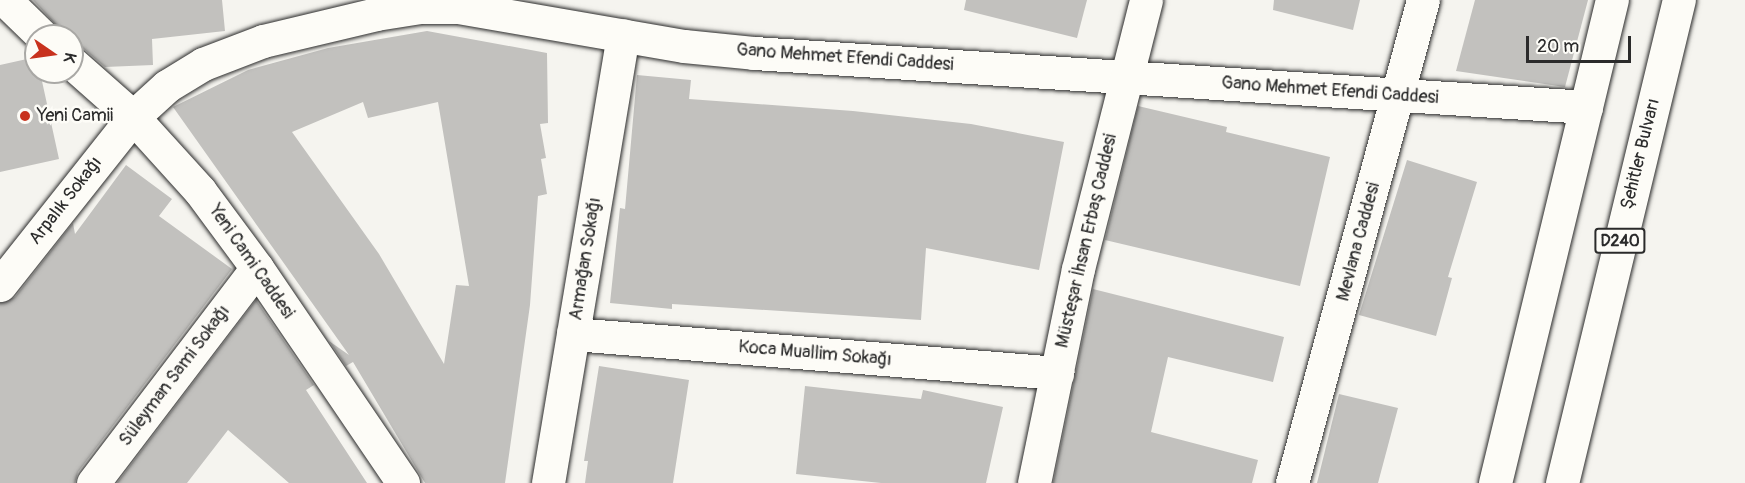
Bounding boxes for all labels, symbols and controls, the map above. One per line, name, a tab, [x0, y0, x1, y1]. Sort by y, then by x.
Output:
north arrow	[24, 24, 84, 84]
scale bar	[1529, 24, 1634, 62]
text: 20 m	[1537, 35, 1579, 58]
street label: Gano Mehmet Efendi Caddesi	[736, 40, 954, 76]
text: K	[59, 51, 80, 65]
street label: Gano Mehmet Efendi Caddesi	[1221, 73, 1439, 109]
street label: Şehitler Bulvarı	[1617, 96, 1665, 212]
place label: Yeni Camii	[37, 105, 113, 127]
marker: Yeni Camii	[18, 109, 32, 123]
street label: Müsteşar İhsan Erbaş Caddesi	[1052, 132, 1122, 350]
street label: Arpalık Sokağı	[25, 153, 107, 249]
street label: Mevlana Caddesi	[1333, 180, 1385, 304]
street label: Armağan Sokağı	[566, 196, 606, 322]
street label: Yeni Cami Caddesi	[204, 201, 298, 323]
road number: D240	[1593, 228, 1647, 254]
street label: Süleyman Sami Sokağı	[115, 301, 235, 451]
street label: Koca Muallim Sokağı	[737, 337, 893, 371]

